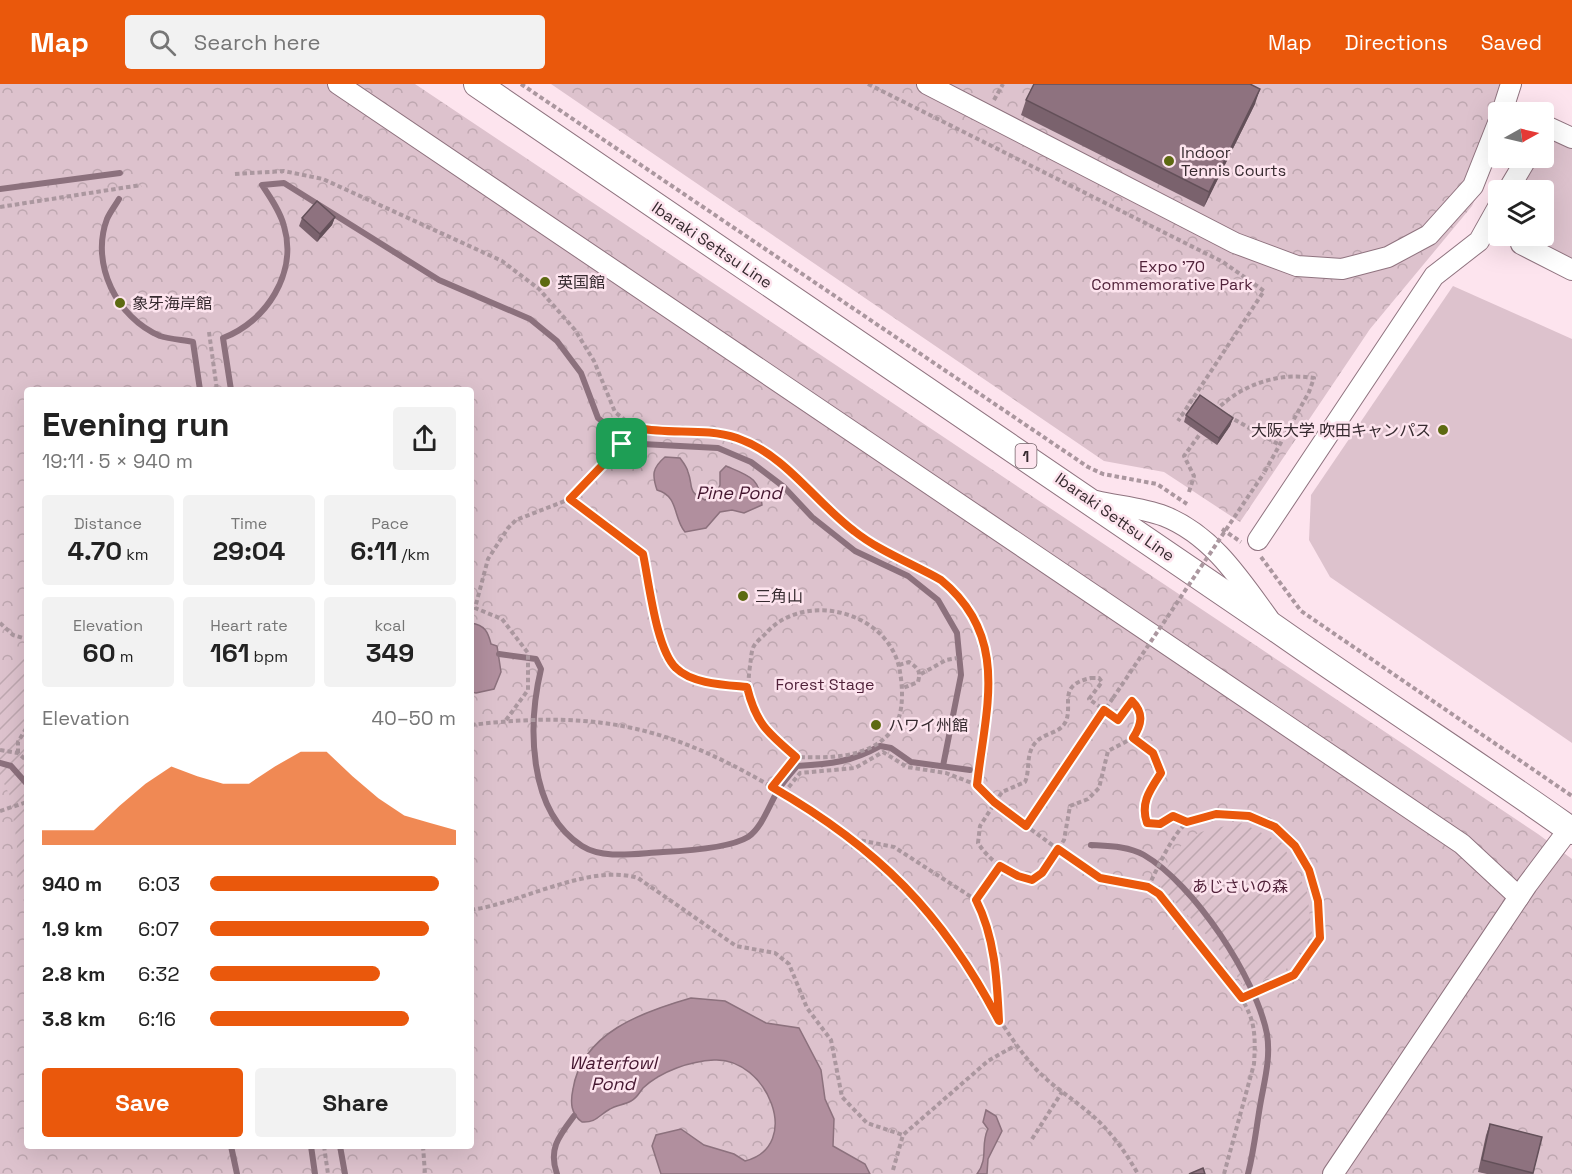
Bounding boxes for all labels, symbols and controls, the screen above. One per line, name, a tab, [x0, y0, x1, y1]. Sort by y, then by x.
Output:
search box	[125, 15, 545, 69]
text: Map	[30, 24, 89, 60]
icon: search	[146, 26, 179, 59]
text: Search here	[194, 28, 321, 56]
text: Map	[1268, 29, 1312, 56]
text: Directions	[1345, 29, 1448, 56]
text: Saved	[1481, 29, 1542, 56]
north arrow	[1488, 102, 1554, 168]
map controls	[1488, 102, 1554, 246]
place label: Indoor Tennis Courts	[1181, 142, 1286, 181]
marker: Indoor Tennis Courts	[1162, 154, 1176, 168]
button: layers	[1488, 180, 1554, 246]
street label: Ibaraki Settsu Line	[648, 197, 776, 293]
park label: Expo '70 Commemorative Park	[1091, 256, 1253, 295]
place label: 英国館	[557, 272, 605, 293]
marker: 英国館	[538, 275, 552, 289]
place label: 象牙海岸館	[132, 293, 212, 314]
marker: 象牙海岸館	[113, 296, 127, 310]
text: Evening run	[42, 404, 230, 446]
button: share	[393, 407, 456, 470]
pin	[596, 418, 647, 469]
place label: 大阪大学 吹田キャンパス	[1251, 420, 1431, 441]
marker: 大阪大学 吹田キャンパス	[1436, 423, 1450, 437]
icon: arrive	[605, 427, 638, 460]
road number: 1	[1016, 444, 1036, 468]
text: 19:11 · 5 × 940 m	[42, 448, 193, 474]
street label: Ibaraki Settsu Line	[1051, 468, 1179, 566]
water label: Pine Pond	[696, 481, 784, 504]
text: Distance	[74, 513, 142, 534]
text: Time	[231, 513, 267, 534]
text: Pace	[371, 513, 409, 534]
text: 4.70	[67, 534, 122, 568]
text: 29:04	[213, 534, 285, 568]
text: 6:11	[350, 534, 397, 568]
text: km	[122, 544, 149, 565]
text: /km	[397, 544, 430, 565]
place label: 三角山	[755, 586, 803, 607]
marker: 三角山	[736, 589, 750, 603]
text: Elevation	[73, 615, 143, 636]
text: Heart rate	[210, 615, 288, 636]
text: kcal	[375, 615, 405, 636]
text: 60	[83, 636, 116, 670]
text: 161	[210, 636, 249, 670]
text: 349	[366, 636, 414, 670]
text: m	[116, 646, 133, 667]
text: bpm	[249, 646, 288, 667]
park label: Forest Stage	[775, 674, 875, 695]
text: Elevation	[42, 705, 130, 731]
text: 40–50 m	[371, 705, 456, 731]
place label: ハワイ州館	[888, 715, 968, 736]
marker: ハワイ州館	[869, 718, 883, 732]
text: 940 m	[42, 871, 102, 897]
text: 6:03	[138, 871, 180, 897]
park label: あじさいの森	[1192, 876, 1288, 897]
text: 1.9 km	[42, 916, 103, 942]
text: 6:07	[138, 916, 179, 942]
text: 2.8 km	[42, 961, 105, 987]
text: 6:32	[138, 961, 179, 987]
text: 3.8 km	[42, 1006, 106, 1032]
text: 6:16	[138, 1006, 176, 1032]
water label: Waterfowl Pond	[569, 1051, 660, 1095]
button: Save	[42, 1068, 243, 1137]
button: Share	[255, 1068, 456, 1137]

